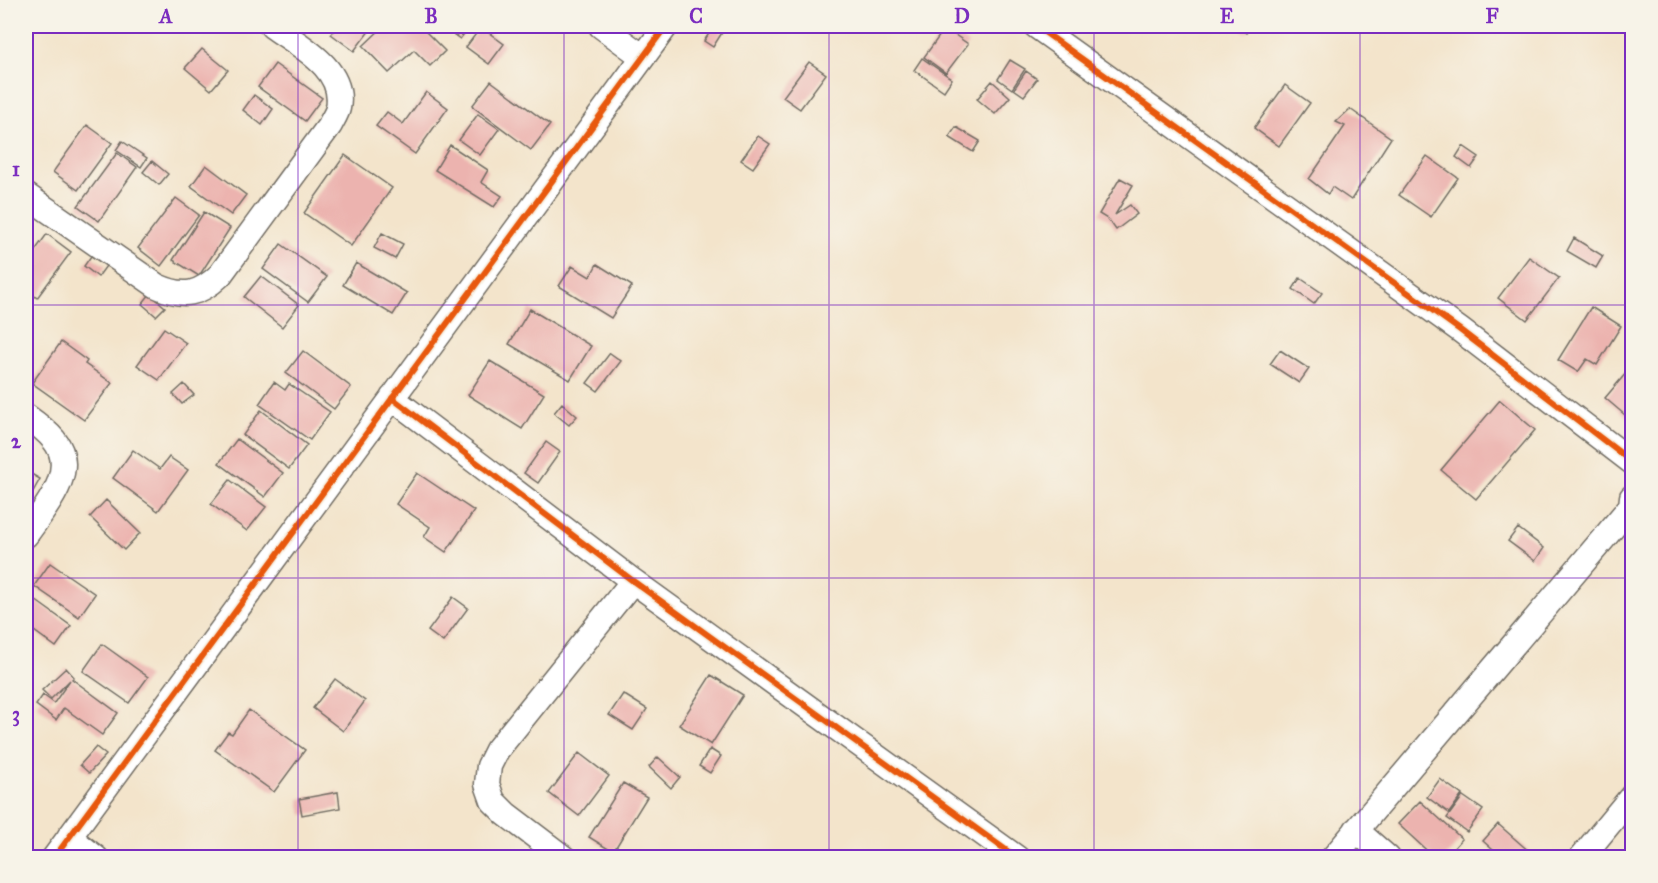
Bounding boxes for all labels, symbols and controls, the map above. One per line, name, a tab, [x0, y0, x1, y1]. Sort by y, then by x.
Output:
text: A	[157, 4, 173, 28]
text: B	[424, 4, 438, 28]
text: C	[689, 4, 703, 28]
text: D	[954, 4, 970, 28]
text: E	[1220, 4, 1235, 28]
text: F	[1485, 4, 1499, 28]
text: 1	[12, 157, 20, 181]
text: 2	[11, 429, 22, 453]
text: 3	[12, 702, 20, 727]

